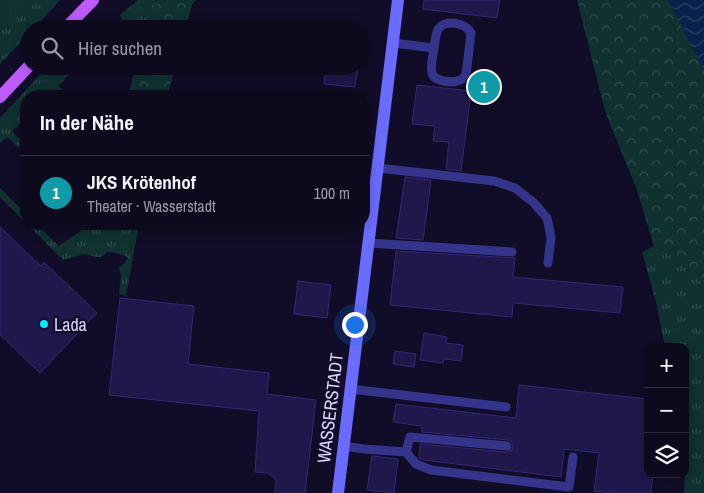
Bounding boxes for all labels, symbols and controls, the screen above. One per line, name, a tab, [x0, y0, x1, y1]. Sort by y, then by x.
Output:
search box	[20, 20, 370, 75]
icon: search	[38, 34, 66, 62]
text: Hier suchen	[78, 35, 162, 61]
pin: 1	[468, 68, 500, 106]
text: In der Nähe	[40, 108, 134, 137]
text: JKS Krötenhof	[87, 169, 196, 195]
text: 1	[52, 182, 60, 204]
text: 100 m	[314, 182, 350, 204]
text: Theater · Wasserstadt	[87, 195, 216, 217]
place label: Lada	[54, 312, 87, 337]
your location	[342, 312, 368, 338]
marker: Lada	[38, 318, 50, 330]
map controls	[644, 343, 689, 478]
button: +	[644, 343, 689, 388]
street label: WASSERSTADT	[311, 352, 349, 464]
button: −	[644, 388, 689, 433]
button: layers	[644, 433, 689, 478]

